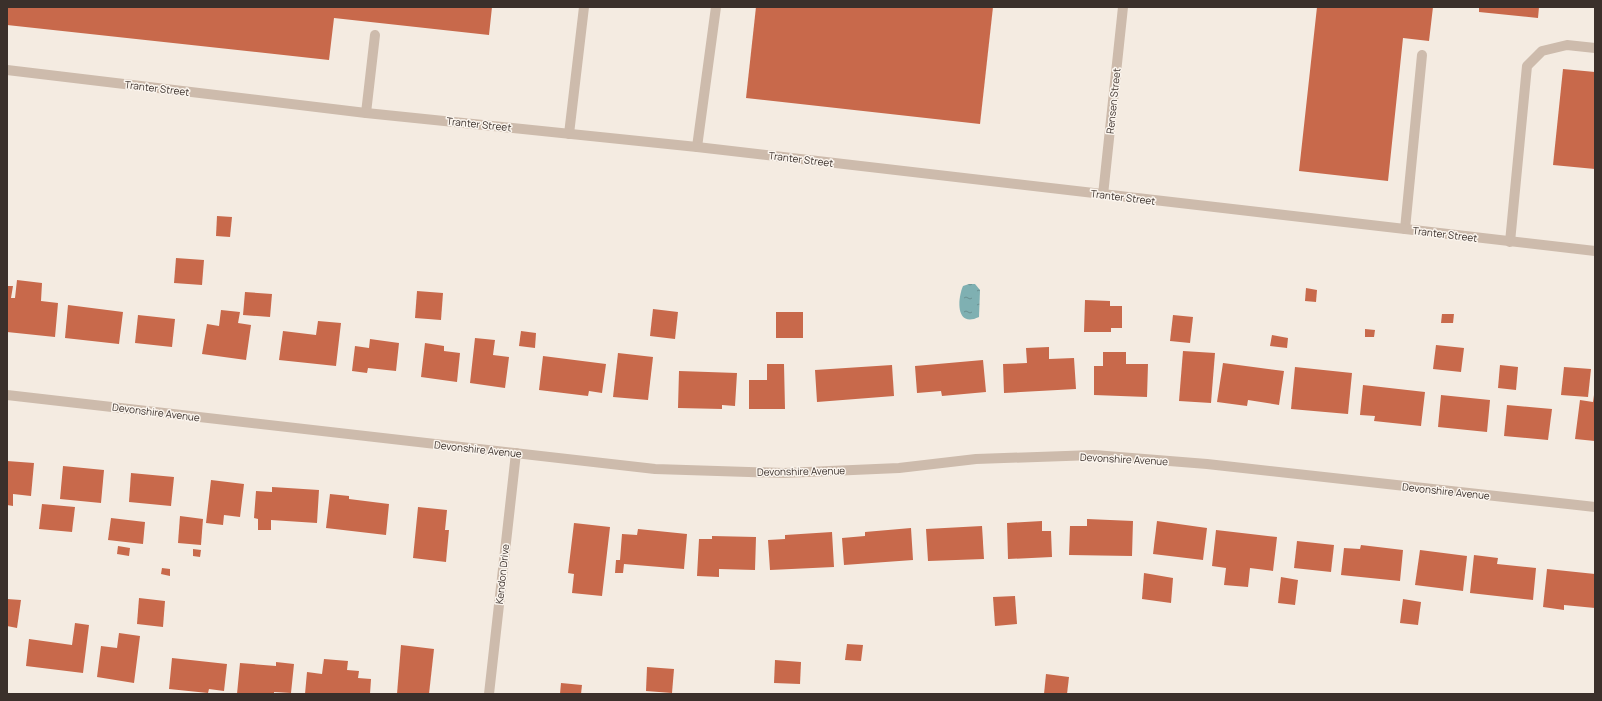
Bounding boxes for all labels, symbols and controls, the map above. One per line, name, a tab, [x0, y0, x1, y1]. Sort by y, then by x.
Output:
street label: Rensen Street	[1103, 67, 1123, 135]
street label: Tranter Street	[124, 77, 190, 99]
street label: Tranter Street	[446, 114, 512, 134]
street label: Tranter Street	[768, 148, 834, 170]
street label: Tranter Street	[1090, 186, 1156, 208]
street label: Tranter Street	[1412, 223, 1478, 245]
street label: Devonshire Avenue	[111, 400, 201, 424]
street label: Devonshire Avenue	[433, 437, 523, 461]
street label: Devonshire Avenue	[1080, 450, 1169, 468]
street label: Devonshire Avenue	[757, 463, 845, 479]
street label: Devonshire Avenue	[1401, 479, 1491, 503]
street label: Kendon Drive	[492, 543, 512, 605]

